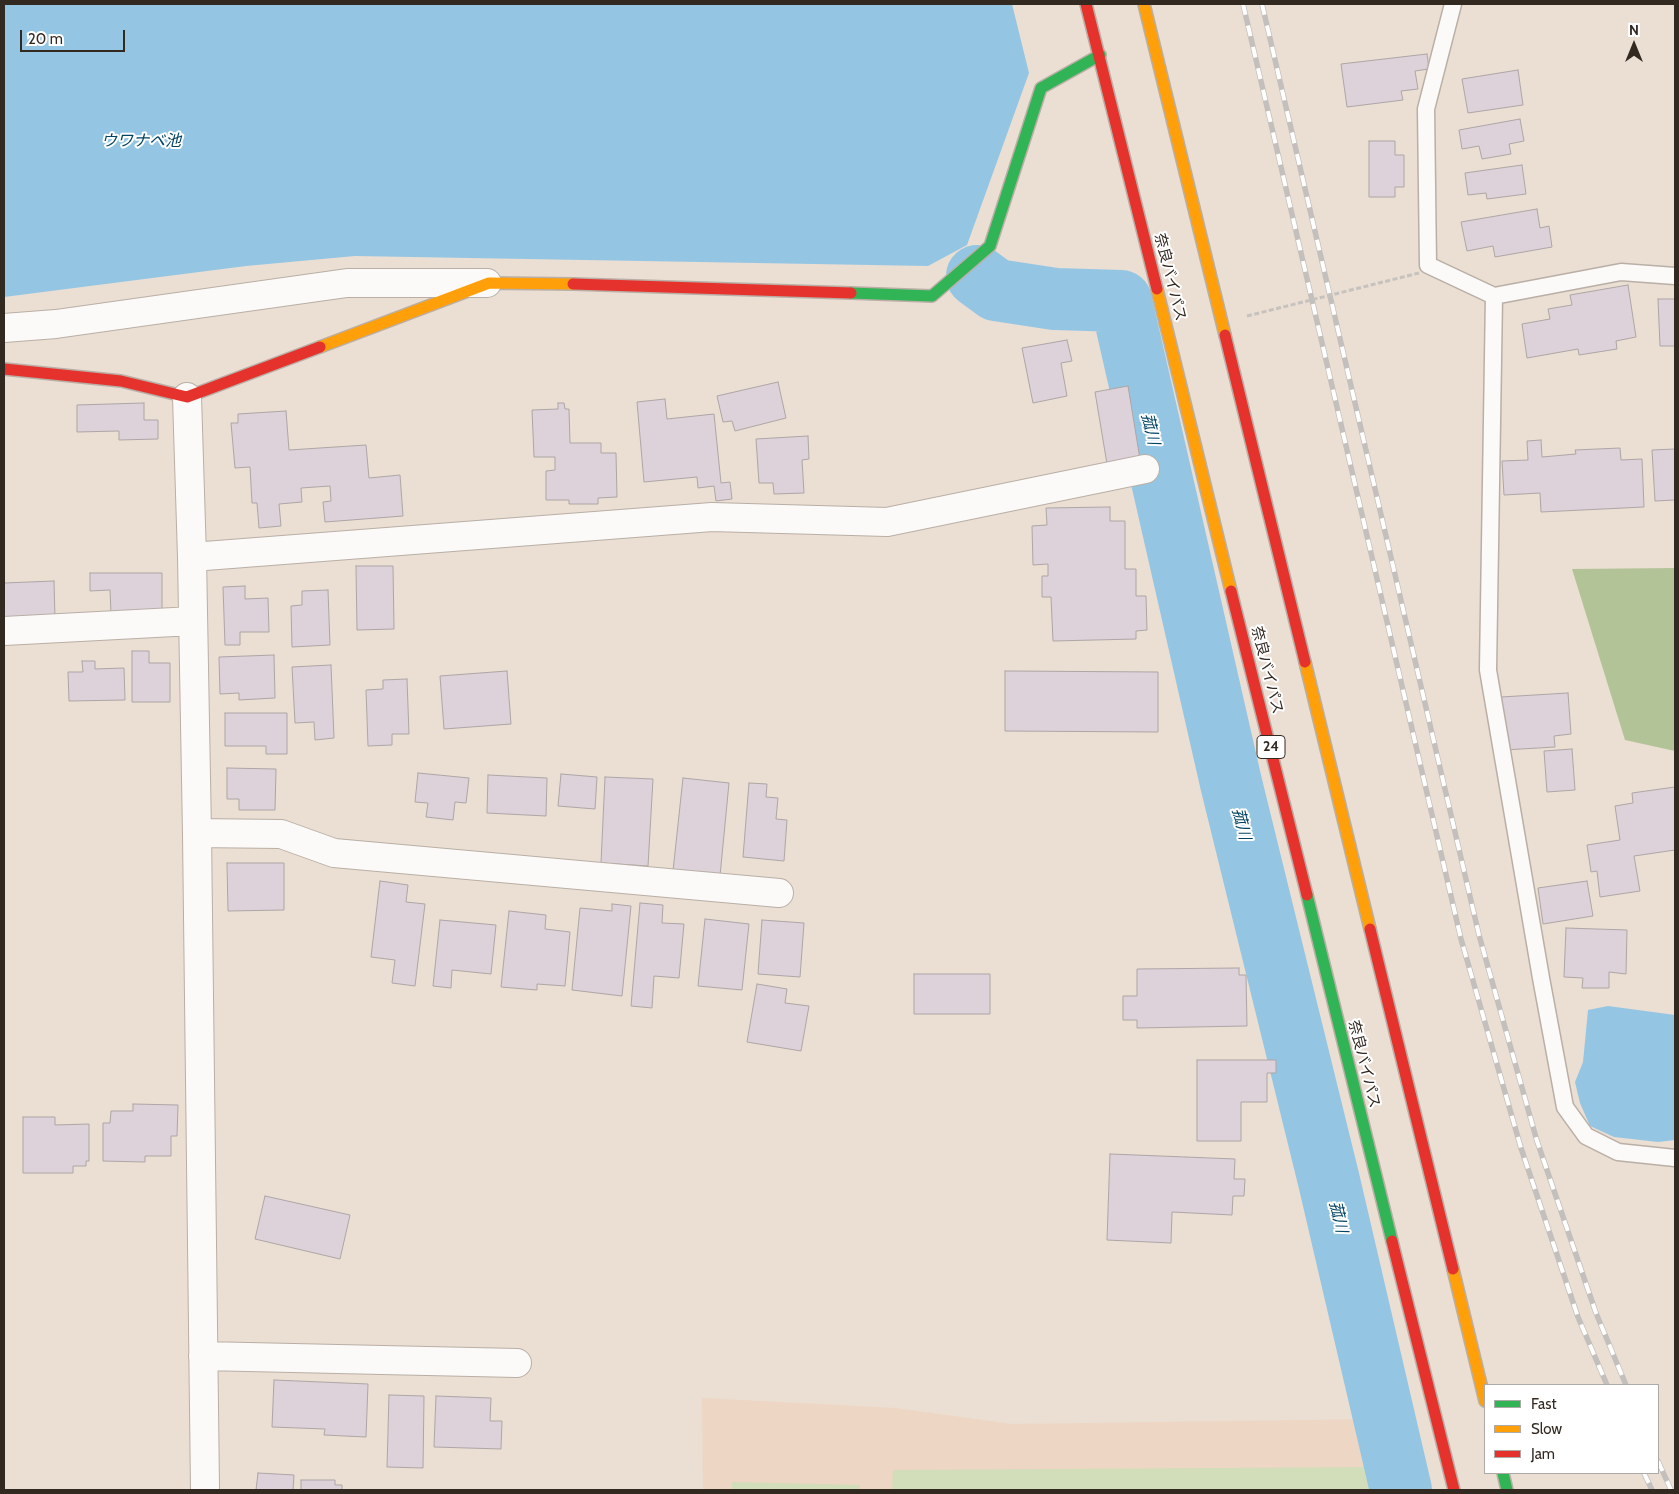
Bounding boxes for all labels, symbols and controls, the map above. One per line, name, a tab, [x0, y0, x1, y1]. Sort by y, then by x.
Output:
scale bar	[22, 20, 128, 52]
north arrow	[1609, 20, 1659, 70]
text: N	[1629, 21, 1639, 39]
text: 20 m	[28, 30, 63, 48]
water label: ウワナベ池	[101, 131, 181, 151]
street label: 奈良バイパス	[1150, 231, 1190, 323]
water label: 菰川	[1137, 411, 1163, 447]
street label: 奈良バイパス	[1247, 624, 1287, 716]
road number: 24	[1257, 736, 1285, 759]
water label: 菰川	[1228, 806, 1254, 842]
street label: 奈良バイパス	[1344, 1018, 1384, 1110]
water label: 菰川	[1325, 1199, 1351, 1235]
legend	[1484, 1384, 1659, 1474]
text: Fast	[1531, 1395, 1556, 1413]
text: Slow	[1531, 1420, 1562, 1438]
text: Jam	[1531, 1445, 1555, 1463]

